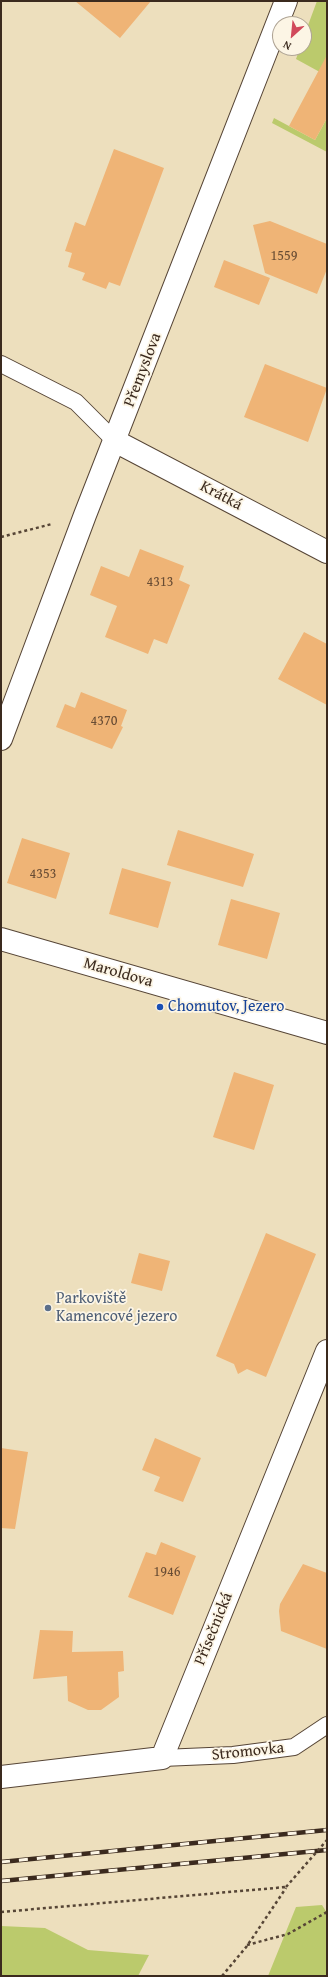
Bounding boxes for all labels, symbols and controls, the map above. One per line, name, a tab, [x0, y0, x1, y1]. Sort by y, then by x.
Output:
north arrow	[272, 16, 312, 56]
text: N	[280, 37, 294, 55]
house number: 1559	[271, 248, 297, 264]
street label: Přemyslova	[120, 330, 166, 410]
street label: Krátká	[197, 477, 245, 515]
house number: 4313	[147, 574, 173, 590]
house number: 4370	[91, 713, 117, 729]
house number: 4353	[30, 866, 56, 882]
street label: Maroldova	[81, 954, 155, 992]
place label: Chomutov, Jezero	[168, 997, 284, 1017]
marker: Chomutov, Jezero	[155, 1002, 165, 1012]
place label: Parkoviště Kamencové jezero	[56, 1289, 177, 1327]
marker: Parkoviště Kamencové jezero	[43, 1303, 53, 1313]
house number: 1946	[154, 1564, 180, 1580]
street label: Přísečnická	[191, 1590, 237, 1668]
street label: Stromovka	[211, 1739, 285, 1765]

